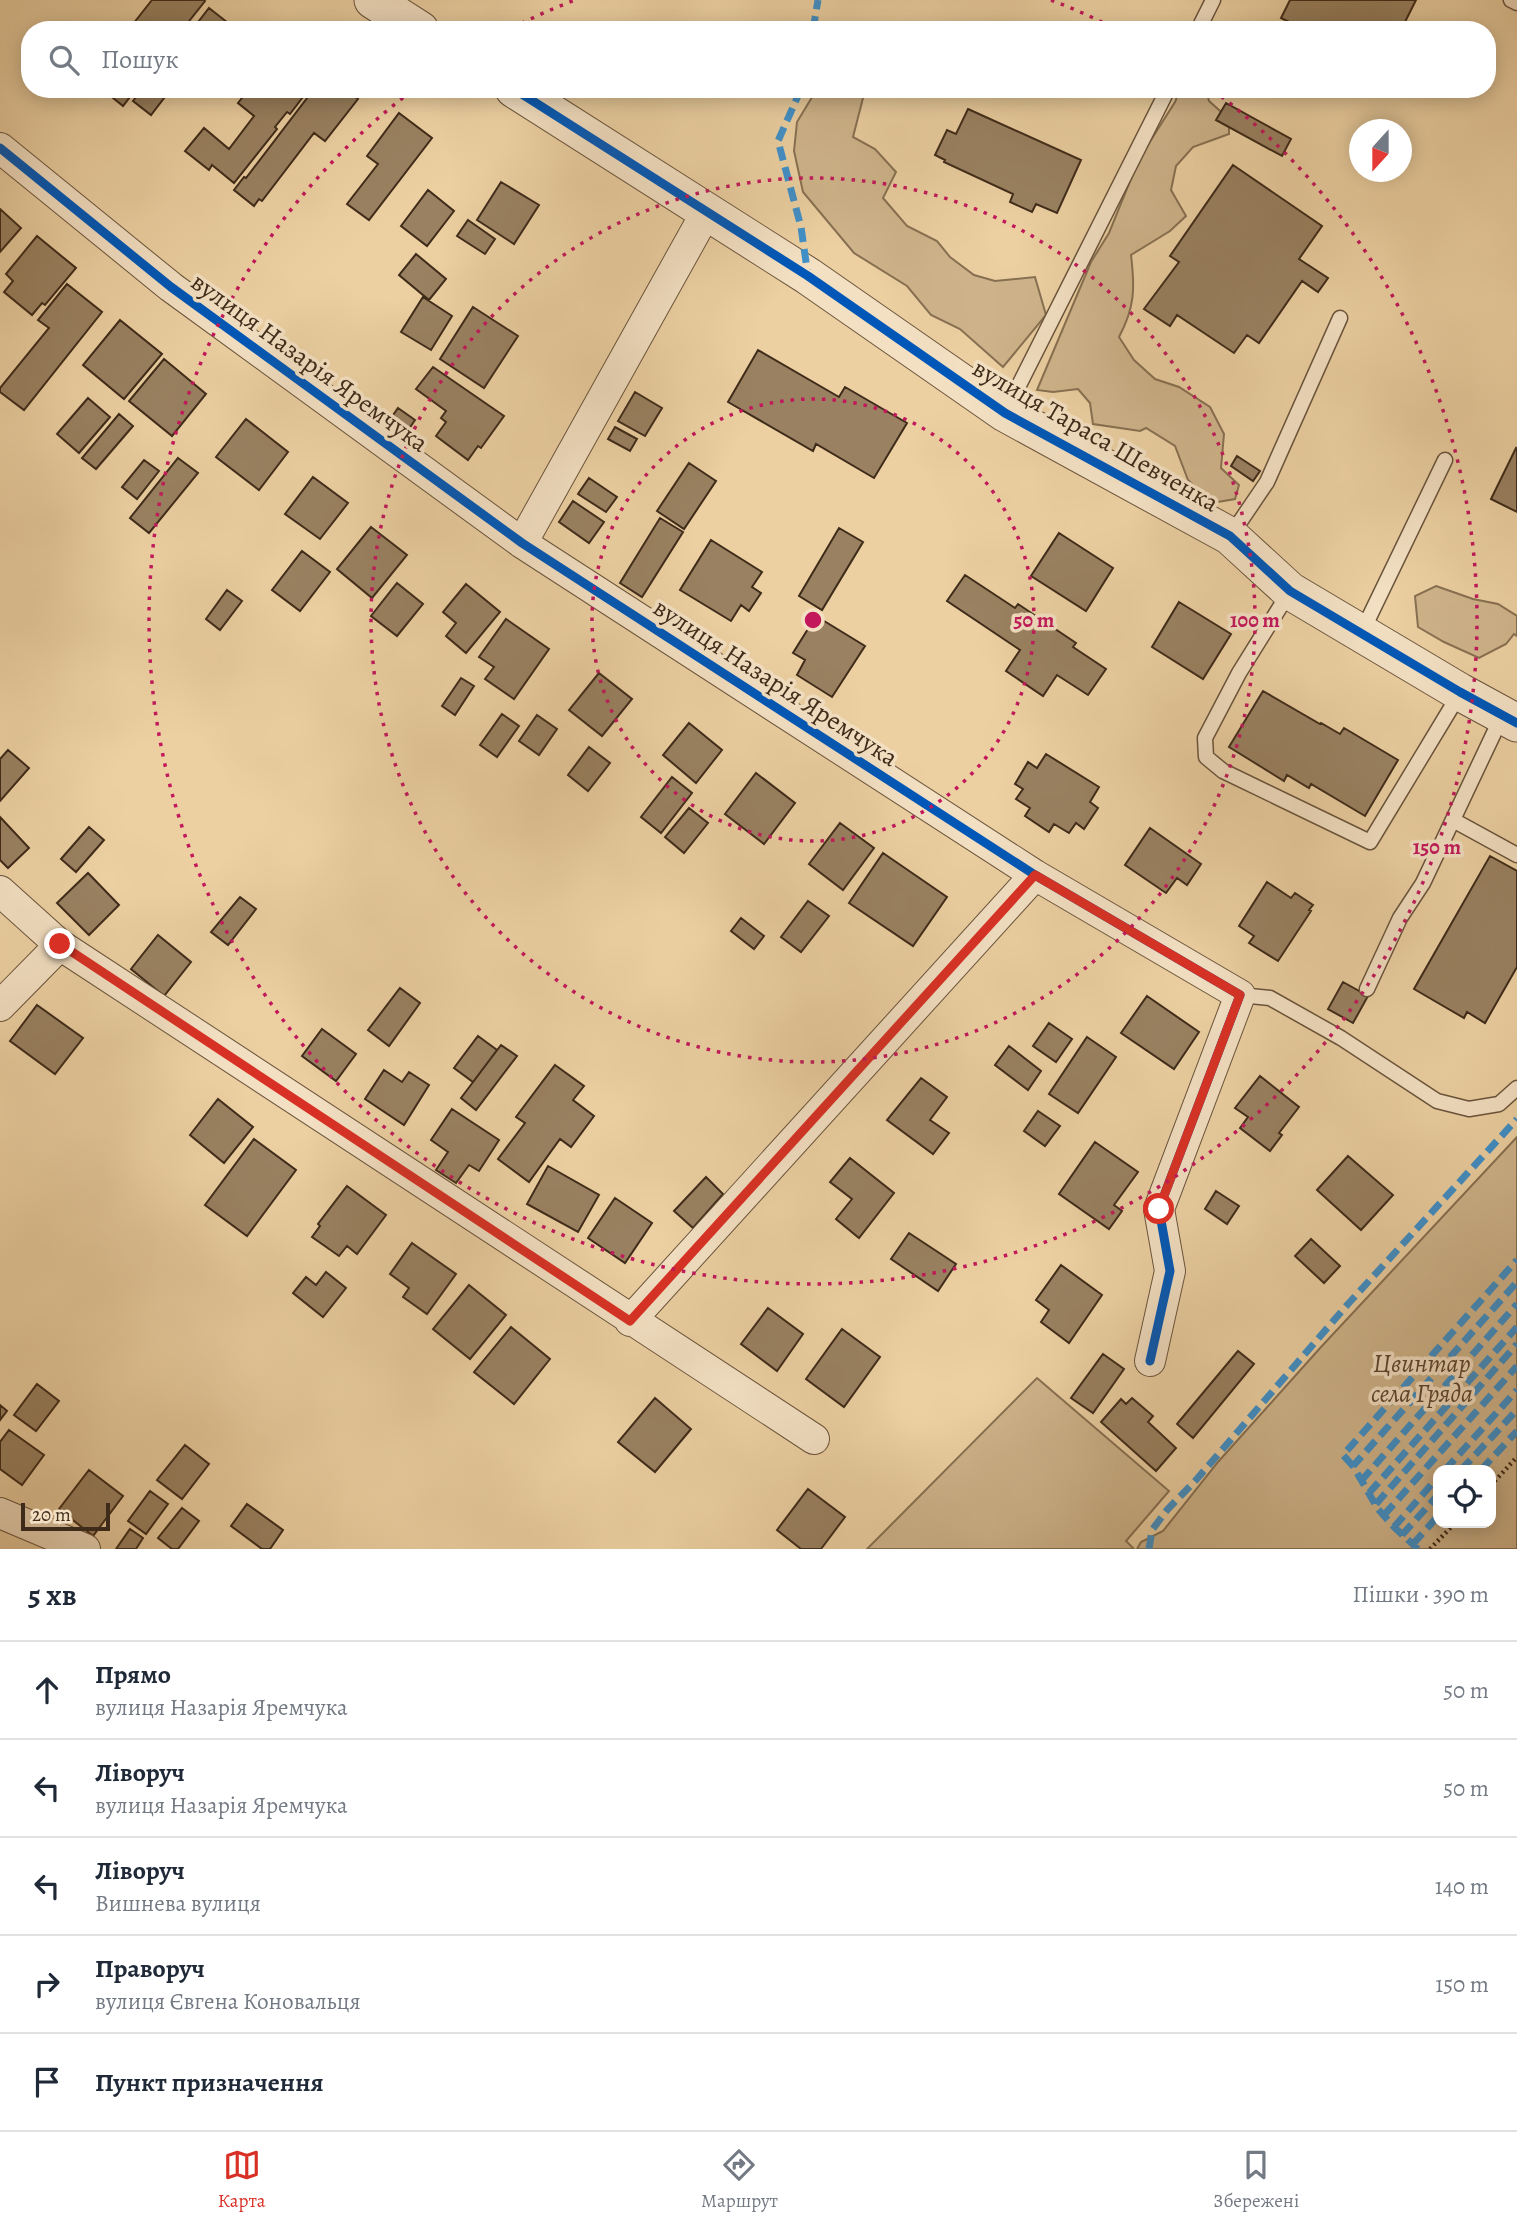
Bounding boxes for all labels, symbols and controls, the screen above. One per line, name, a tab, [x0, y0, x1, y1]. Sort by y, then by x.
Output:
search box	[21, 21, 1496, 98]
icon: search	[45, 41, 83, 79]
text: Пошук	[101, 42, 179, 77]
north arrow	[1349, 119, 1412, 182]
street label: вулиця Назарія Яремчука	[184, 264, 435, 460]
street label: вулиця Тараса Шевченка	[966, 351, 1225, 520]
street label: вулиця Назарія Яремчука	[646, 590, 905, 775]
text: 50 m	[1014, 606, 1055, 634]
text: 100 m	[1230, 606, 1280, 634]
centre of rings	[801, 608, 825, 632]
text: 150 m	[1413, 833, 1462, 861]
route end	[44, 928, 75, 959]
route start	[1143, 1193, 1174, 1224]
park label: Цвинтар села Гряда	[1371, 1346, 1473, 1411]
map controls	[1433, 1465, 1496, 1528]
button: locate	[1433, 1465, 1496, 1528]
scale bar	[21, 1500, 110, 1532]
text: 20 m	[32, 1502, 71, 1528]
text: 5 хв	[28, 1575, 77, 1615]
text: Пішки · 390 m	[1353, 1579, 1489, 1610]
text: Прямо	[95, 1657, 171, 1692]
icon: ahead	[28, 1671, 66, 1709]
text: 50 m	[1443, 1675, 1489, 1706]
text: вулиця Назарія Яремчука	[95, 1692, 348, 1723]
text: Ліворуч	[95, 1755, 185, 1790]
icon: left	[28, 1769, 66, 1807]
text: 50 m	[1443, 1773, 1489, 1804]
text: вулиця Назарія Яремчука	[95, 1790, 348, 1821]
text: Ліворуч	[95, 1853, 185, 1888]
icon: left	[28, 1867, 66, 1905]
text: 140 m	[1435, 1871, 1489, 1902]
text: Вишнева вулиця	[95, 1888, 261, 1919]
text: Праворуч	[95, 1951, 205, 1986]
icon: right	[28, 1965, 66, 2003]
text: 150 m	[1435, 1969, 1489, 2000]
text: вулиця Євгена Коновальця	[95, 1986, 361, 2017]
icon: arrive	[28, 2063, 66, 2101]
text: Пункт призначення	[95, 2065, 324, 2100]
tab: Карта	[218, 2146, 266, 2214]
tab: Маршрут	[701, 2146, 778, 2214]
tab: Збережені	[1213, 2146, 1299, 2214]

